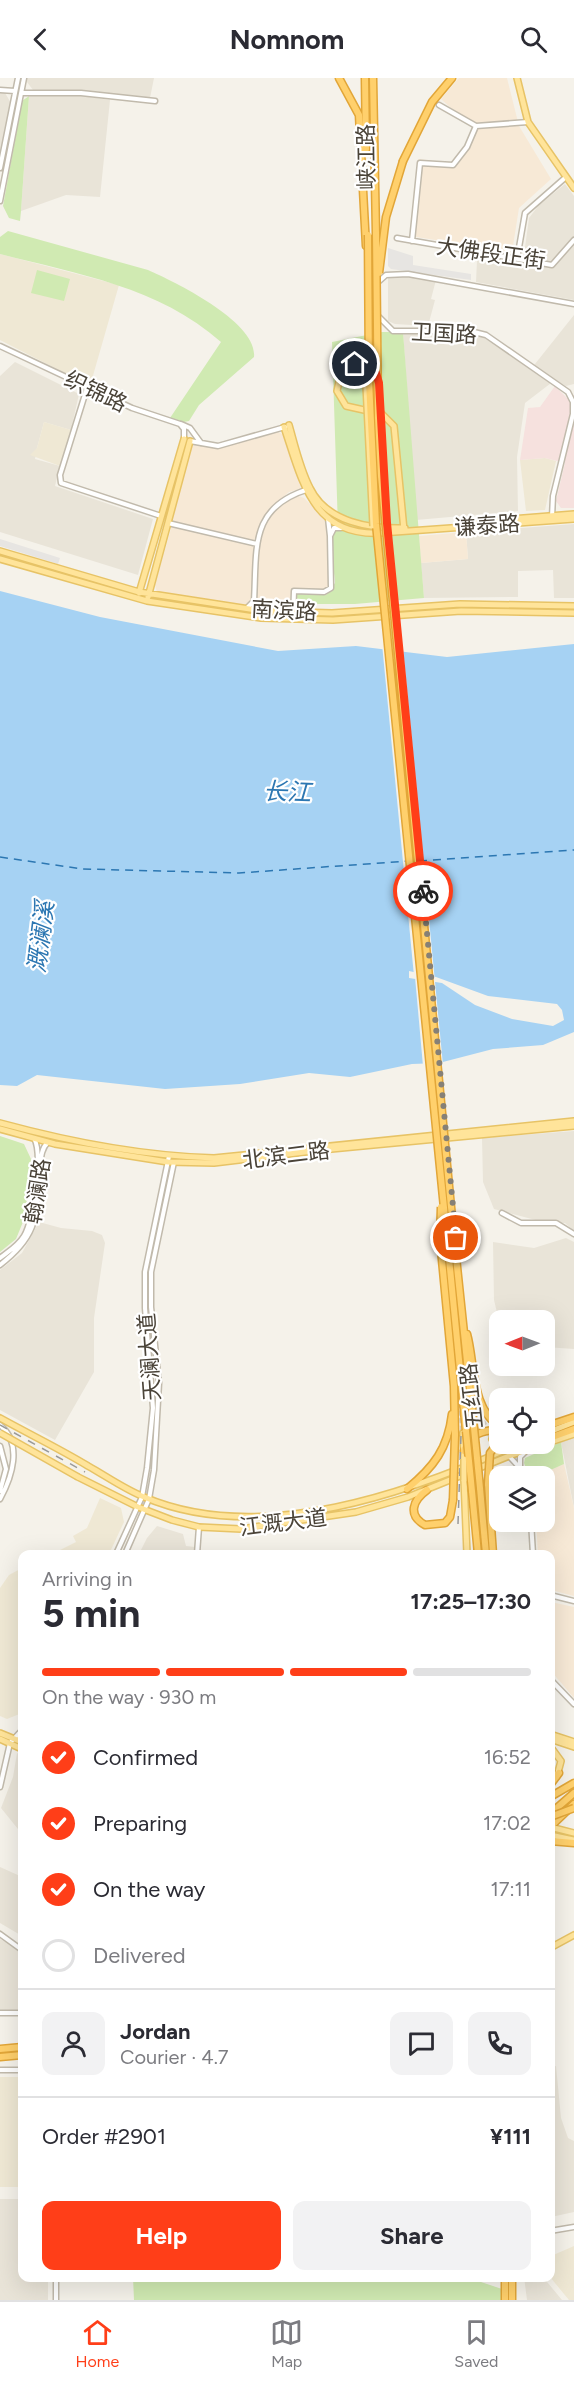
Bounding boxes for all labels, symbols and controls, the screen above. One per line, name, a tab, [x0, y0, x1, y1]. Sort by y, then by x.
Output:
icon: back	[24, 23, 57, 56]
text: Nomnom	[230, 23, 344, 56]
icon: search	[517, 23, 550, 56]
street label: 峡江路	[352, 124, 381, 190]
street label: 大佛段正街	[435, 232, 547, 275]
street label: 卫国路	[410, 318, 478, 349]
pin	[329, 338, 380, 389]
icon: home	[338, 347, 371, 380]
street label: 织锦路	[60, 365, 131, 418]
street label: 谦泰路	[453, 510, 521, 541]
street label: 南滨路	[250, 595, 318, 626]
water label: 长江	[263, 776, 315, 807]
courier	[393, 861, 453, 921]
icon: bike	[407, 875, 440, 908]
water label: 溉澜溪	[22, 896, 60, 974]
street label: 北滨二路	[241, 1137, 331, 1174]
street label: 翰澜路	[19, 1156, 56, 1226]
pin	[430, 1212, 481, 1263]
icon: bag	[439, 1221, 472, 1254]
north arrow	[489, 1310, 555, 1376]
map controls	[489, 1310, 555, 1532]
street label: 天澜大道	[133, 1312, 166, 1402]
street label: 五红路	[455, 1362, 488, 1430]
button: locate	[489, 1388, 555, 1454]
button: layers	[489, 1466, 555, 1532]
street label: 江溉大道	[238, 1504, 328, 1541]
text: Arriving in	[42, 1567, 132, 1591]
text: 17:25–17:30	[411, 1588, 531, 1615]
text: 5 min	[42, 1590, 140, 1637]
text: On the way · 930 m	[42, 1685, 216, 1709]
icon: check	[42, 1741, 75, 1774]
text: Confirmed	[93, 1744, 198, 1771]
text: 16:52	[484, 1745, 531, 1769]
icon: check	[42, 1807, 75, 1840]
text: Preparing	[93, 1810, 187, 1837]
text: 17:02	[483, 1811, 531, 1835]
icon: check	[42, 1873, 75, 1906]
text: On the way	[93, 1876, 205, 1903]
text: 17:11	[490, 1877, 531, 1901]
text: Delivered	[93, 1942, 186, 1969]
button: person	[42, 2012, 105, 2075]
button: chat	[390, 2012, 453, 2075]
button: phone	[468, 2012, 531, 2075]
text: Jordan	[120, 2018, 191, 2045]
text: Courier · 4.7	[120, 2045, 229, 2069]
text: Order #2901	[42, 2123, 166, 2150]
text: ¥111	[490, 2123, 531, 2150]
button: Help	[42, 2201, 281, 2270]
button: Share	[293, 2201, 531, 2270]
tab: Home	[76, 2316, 119, 2371]
tab: Map	[270, 2316, 303, 2371]
tab: Saved	[454, 2316, 498, 2371]

